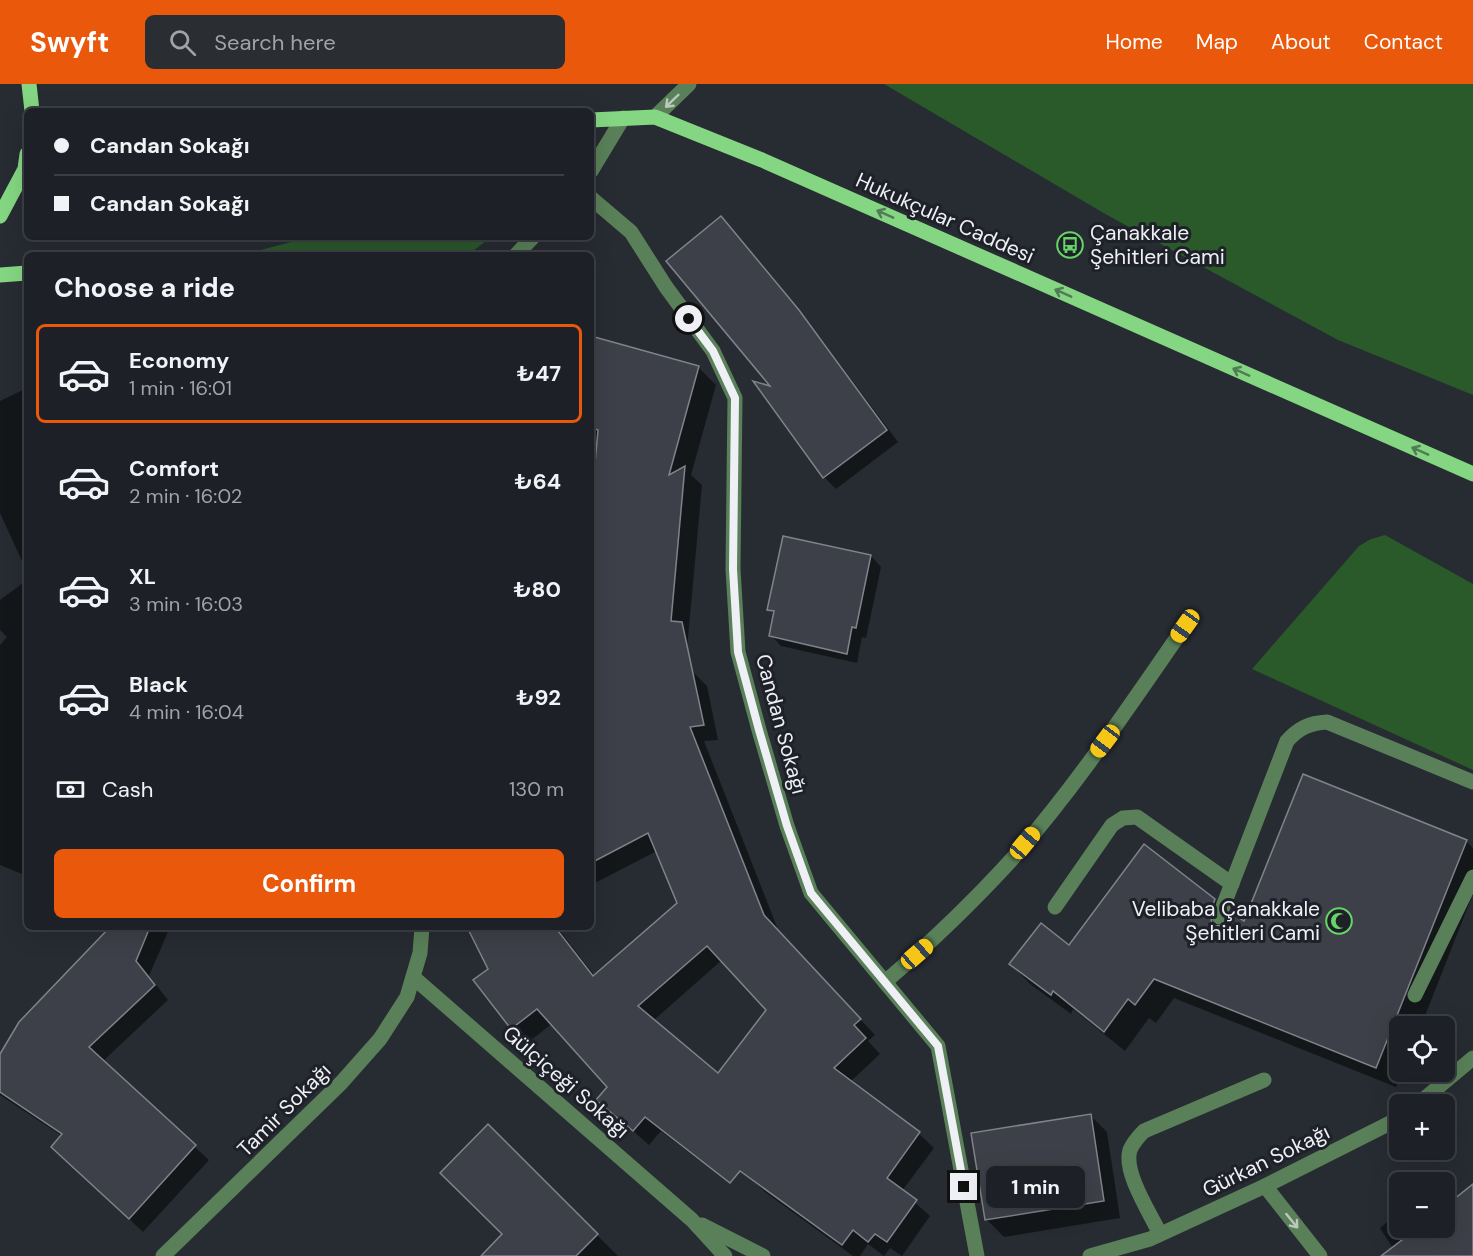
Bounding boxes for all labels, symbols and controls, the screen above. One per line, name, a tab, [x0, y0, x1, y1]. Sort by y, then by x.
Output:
search box	[145, 15, 565, 69]
text: Swyft	[30, 24, 109, 61]
icon: search	[166, 26, 199, 59]
text: Search here	[214, 28, 336, 57]
text: Home	[1105, 28, 1163, 56]
text: Map	[1196, 28, 1238, 56]
text: About	[1271, 28, 1331, 56]
text: Contact	[1364, 28, 1443, 56]
one-way arrow	[664, 93, 679, 108]
text: Candan Sokağı	[90, 131, 250, 160]
street label: Hukukçular Caddesi	[851, 166, 1039, 270]
text: Candan Sokağı	[90, 189, 250, 218]
one-way arrow	[876, 208, 894, 219]
place label: Çanakkale Şehitleri Cami	[1090, 219, 1225, 271]
bus stop icon: Çanakkale Şehitleri Cami	[1055, 230, 1085, 260]
text: Choose a ride	[54, 270, 235, 305]
one-way arrow	[1054, 287, 1072, 298]
route start	[675, 305, 702, 332]
text: Economy	[129, 346, 229, 375]
icon: car	[57, 347, 111, 401]
text: ₺47	[517, 359, 561, 388]
one-way arrow	[1233, 366, 1251, 377]
text: 1 min · 16:01	[129, 375, 232, 401]
one-way arrow	[1411, 445, 1429, 456]
text: Comfort	[129, 454, 219, 483]
icon: car	[57, 455, 111, 509]
text: ₺64	[515, 467, 561, 496]
text: 2 min · 16:02	[129, 483, 242, 509]
text: XL	[129, 562, 156, 591]
icon: car	[57, 563, 111, 617]
text: ₺80	[513, 575, 561, 604]
text: 3 min · 16:03	[129, 591, 243, 617]
car	[1167, 606, 1203, 646]
street label: Candan Sokağı	[749, 651, 813, 797]
text: Black	[129, 670, 188, 699]
icon: car	[57, 671, 111, 725]
text: ₺92	[516, 683, 561, 712]
text: 4 min · 16:04	[129, 699, 244, 725]
car	[1087, 721, 1123, 761]
icon: cash	[54, 773, 87, 806]
text: Cash	[102, 775, 153, 804]
text: 130 m	[509, 776, 564, 802]
car	[1007, 823, 1043, 863]
button: Confirm	[54, 849, 564, 918]
place label: Velibaba Çanakkale Şehitleri Cami	[1132, 895, 1320, 947]
mosque icon: Velibaba Çanakkale Şehitleri Cami	[1324, 906, 1354, 936]
car	[898, 935, 936, 973]
map controls	[1389, 1016, 1455, 1238]
button: locate	[1389, 1016, 1455, 1082]
street label: Gülçiçeği Sokağı	[497, 1019, 635, 1145]
street label: Tamir Sokağı	[231, 1057, 337, 1163]
button: +	[1389, 1094, 1455, 1160]
street label: Gürkan Sokağı	[1198, 1118, 1334, 1204]
callout: 1 min	[985, 1166, 1084, 1208]
button: −	[1389, 1172, 1455, 1238]
route end	[950, 1173, 977, 1200]
text: 1 min	[1011, 1174, 1060, 1200]
one-way arrow	[1286, 1213, 1299, 1229]

